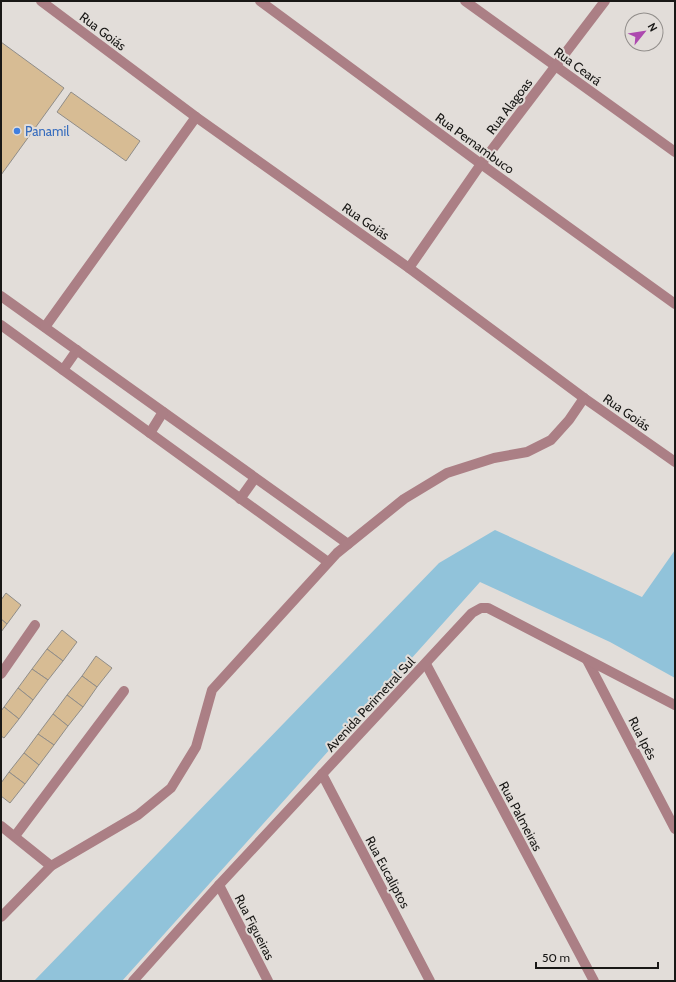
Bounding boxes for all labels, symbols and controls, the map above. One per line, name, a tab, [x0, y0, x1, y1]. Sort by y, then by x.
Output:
street label: Rua Goiás	[77, 8, 130, 54]
north arrow	[624, 12, 664, 52]
text: N	[645, 20, 661, 34]
street label: Rua Ceará	[551, 43, 605, 89]
street label: Rua Alagoas	[483, 74, 536, 137]
street label: Rua Pernambuco	[432, 109, 518, 177]
place label: Panamil	[25, 123, 69, 139]
marker: Panamil	[12, 126, 22, 136]
street label: Rua Goiás	[339, 199, 393, 243]
street label: Rua Goiás	[600, 390, 654, 434]
street label: Avenida Perimetral Sul	[322, 653, 418, 755]
street label: Rua Ipês	[625, 714, 661, 763]
street label: Rua Palmeiras	[496, 778, 546, 854]
street label: Rua Eucaliptos	[362, 833, 414, 911]
street label: Rua Figueiras	[232, 892, 279, 963]
scale bar	[536, 944, 658, 970]
text: 50 m	[542, 950, 570, 965]

